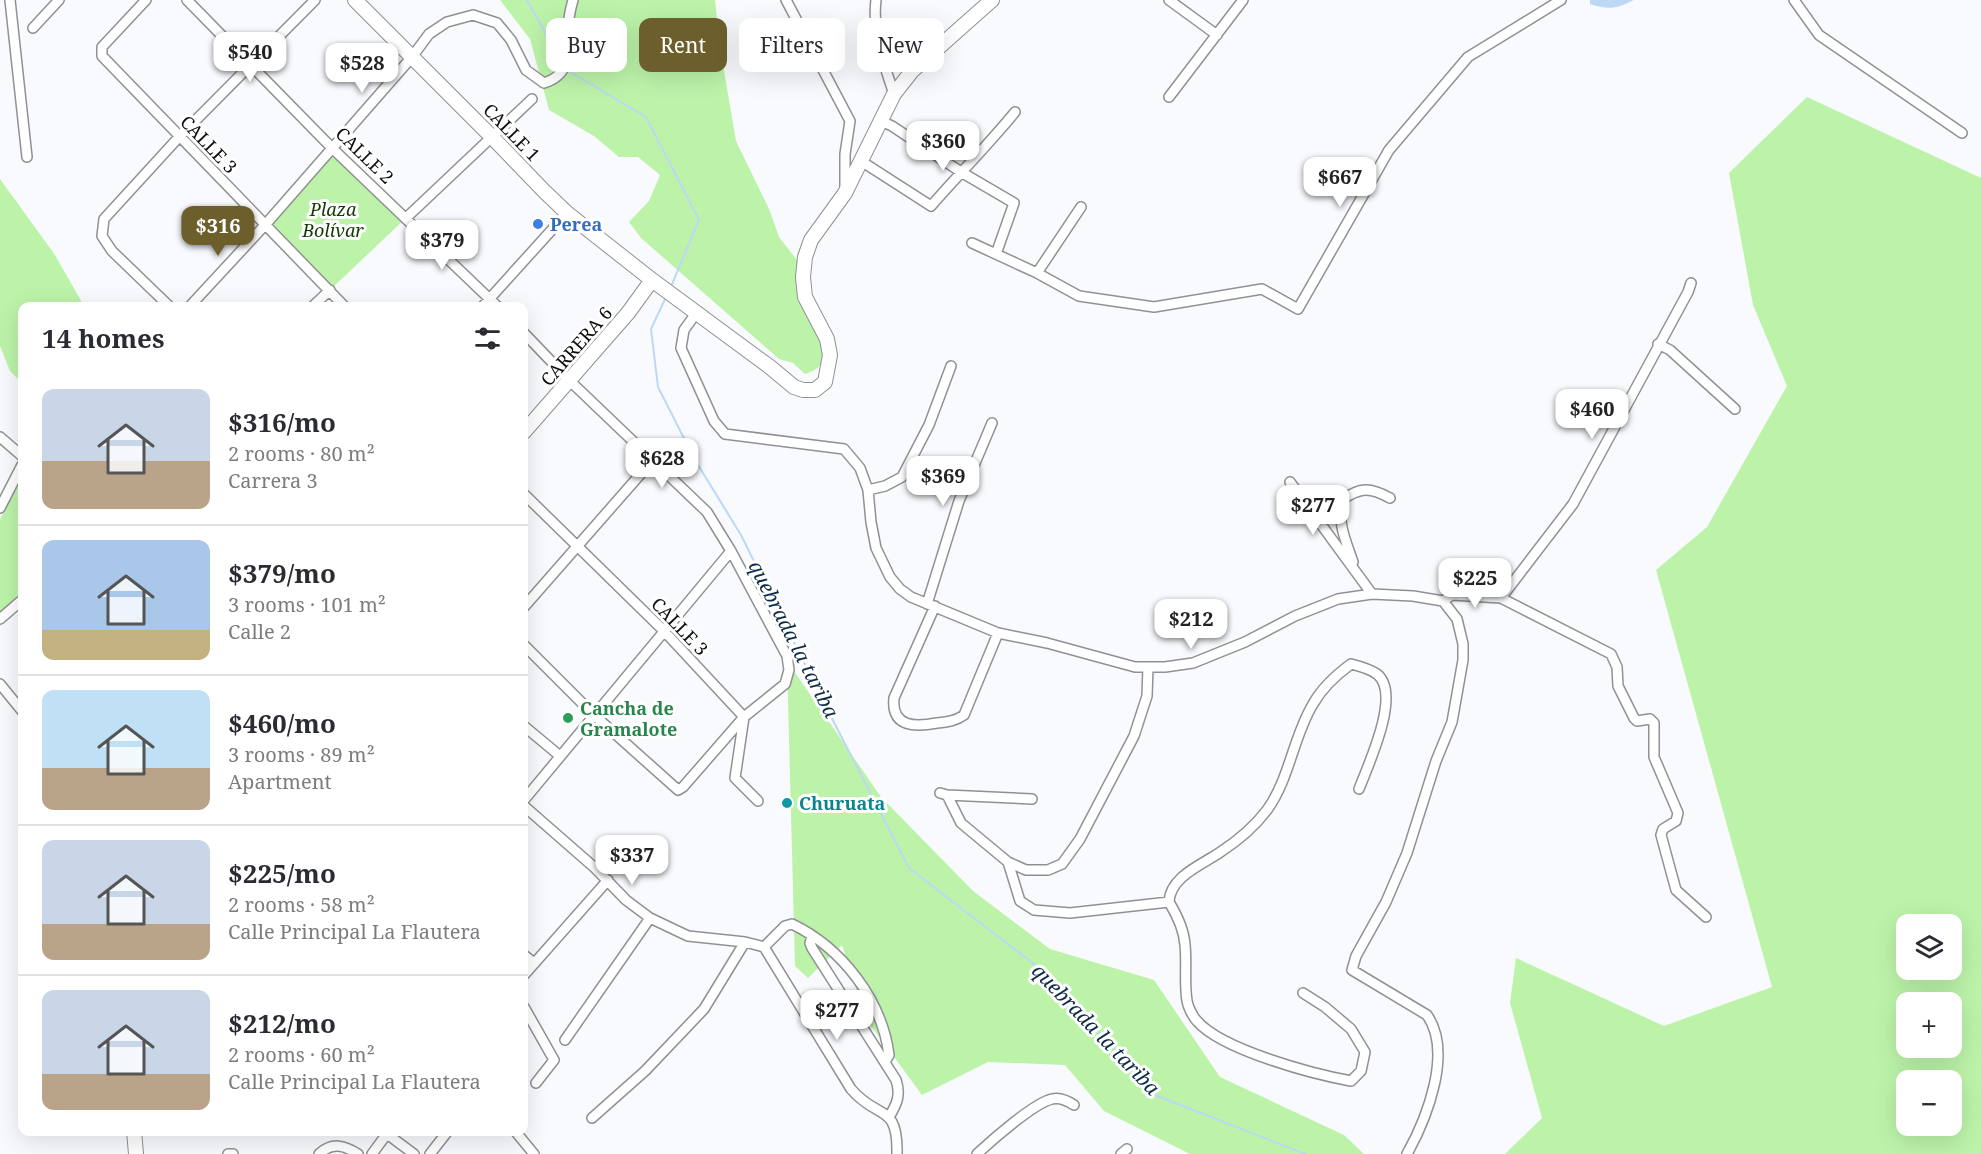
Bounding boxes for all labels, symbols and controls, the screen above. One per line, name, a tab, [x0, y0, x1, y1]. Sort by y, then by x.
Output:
chip: Buy	[546, 18, 627, 72]
chip: Rent	[639, 18, 727, 72]
chip: Filters	[739, 18, 845, 72]
chip: New	[857, 18, 944, 72]
pin: $540	[214, 32, 286, 83]
text: $540	[227, 38, 273, 65]
pin: $528	[326, 43, 398, 94]
text: $528	[339, 49, 385, 76]
street label: CALLE 1	[478, 98, 546, 166]
street label: CALLE 3	[175, 110, 243, 178]
street label: CALLE 2	[331, 121, 399, 189]
pin: $360	[907, 121, 979, 172]
text: $360	[920, 127, 966, 154]
pin: $667	[1304, 157, 1376, 208]
text: $667	[1317, 163, 1363, 190]
park label: Plaza Bolívar	[301, 197, 364, 242]
pin: $316	[182, 206, 254, 257]
text: $316	[195, 212, 241, 239]
place label: Perea	[550, 212, 602, 236]
marker: Perea	[531, 217, 545, 231]
pin: $379	[406, 220, 478, 271]
text: $379	[419, 226, 465, 253]
street label: CARRERA 6	[535, 301, 617, 391]
text: 14 homes	[42, 320, 164, 356]
icon: filters	[471, 322, 504, 355]
pin: $460	[1556, 389, 1628, 440]
text: $460	[1569, 395, 1615, 422]
text: $316/mo	[228, 404, 336, 440]
icon: home	[90, 413, 162, 485]
pin: $628	[626, 438, 698, 489]
text: 2 rooms · 80 m²	[228, 440, 375, 467]
text: $628	[639, 444, 685, 471]
pin: $369	[907, 456, 979, 507]
text: $369	[920, 462, 966, 489]
text: Carrera 3	[228, 467, 318, 494]
pin: $277	[1277, 485, 1349, 536]
text: $277	[1290, 491, 1336, 518]
text: $379/mo	[228, 555, 336, 591]
water label: quebrada la tariba	[743, 556, 846, 723]
pin: $225	[1439, 558, 1511, 609]
icon: home	[90, 564, 162, 636]
text: $225	[1452, 564, 1498, 591]
text: 3 rooms · 101 m²	[228, 591, 386, 618]
street label: CALLE 3	[646, 592, 714, 660]
pin: $212	[1155, 599, 1227, 650]
text: $212	[1168, 605, 1214, 632]
text: Calle 2	[228, 618, 291, 645]
place label: Cancha de Gramalote	[580, 696, 677, 741]
text: $460/mo	[228, 705, 336, 741]
marker: Cancha de Gramalote	[561, 711, 575, 725]
icon: home	[90, 714, 162, 786]
text: 3 rooms · 89 m²	[228, 741, 375, 768]
text: Apartment	[228, 768, 332, 795]
place label: Churuata	[799, 791, 886, 815]
marker: Churuata	[780, 796, 794, 810]
pin: $337	[596, 835, 668, 886]
text: $337	[609, 841, 655, 868]
text: $225/mo	[228, 855, 336, 891]
icon: home	[90, 864, 162, 936]
text: 2 rooms · 58 m²	[228, 891, 375, 918]
map controls	[1896, 914, 1962, 1136]
button: layers	[1896, 914, 1962, 980]
text: Calle Principal La Flautera	[228, 918, 481, 945]
water label: quebrada la tariba	[1026, 957, 1166, 1101]
pin: $277	[801, 990, 873, 1041]
button: +	[1896, 992, 1962, 1058]
text: $277	[814, 996, 860, 1023]
text: $212/mo	[228, 1005, 336, 1041]
icon: home	[90, 1014, 162, 1086]
text: 2 rooms · 60 m²	[228, 1041, 375, 1068]
text: Calle Principal La Flautera	[228, 1068, 481, 1095]
button: −	[1896, 1070, 1962, 1136]

